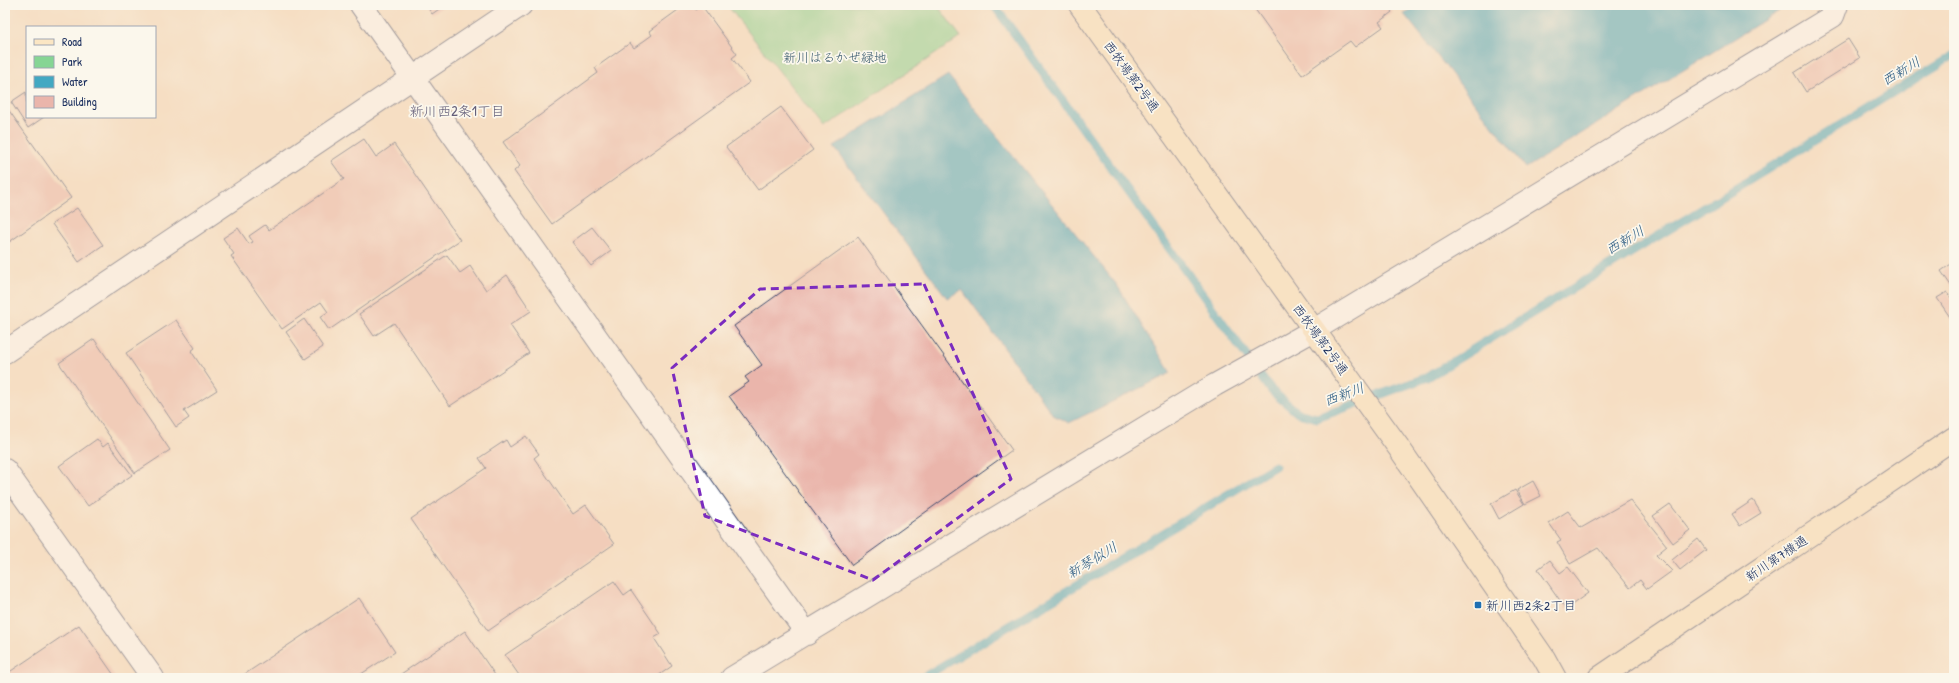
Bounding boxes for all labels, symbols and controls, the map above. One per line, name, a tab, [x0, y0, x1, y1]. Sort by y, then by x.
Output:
legend	[26, 26, 156, 118]
text: Road	[62, 33, 82, 50]
street label: 西牧場第2号通	[1100, 37, 1164, 115]
park label: 新川はるかぜ緑地	[783, 48, 887, 66]
water label: 西新川	[1878, 52, 1924, 90]
text: Park	[62, 53, 82, 70]
text: Water	[62, 73, 88, 90]
text: Building	[62, 93, 97, 110]
district label: 新川西2条1丁目	[409, 101, 505, 120]
water label: 西新川	[1602, 221, 1648, 259]
street label: 西牧場第2号通	[1289, 300, 1353, 378]
water label: 西新川	[1321, 377, 1367, 410]
street label: 新川第7横通	[1741, 531, 1811, 585]
water label: 新琴似川	[1063, 537, 1121, 582]
place label: 新川西2条2丁目	[1486, 596, 1576, 614]
marker: 新川西2条2丁目	[1473, 600, 1483, 610]

